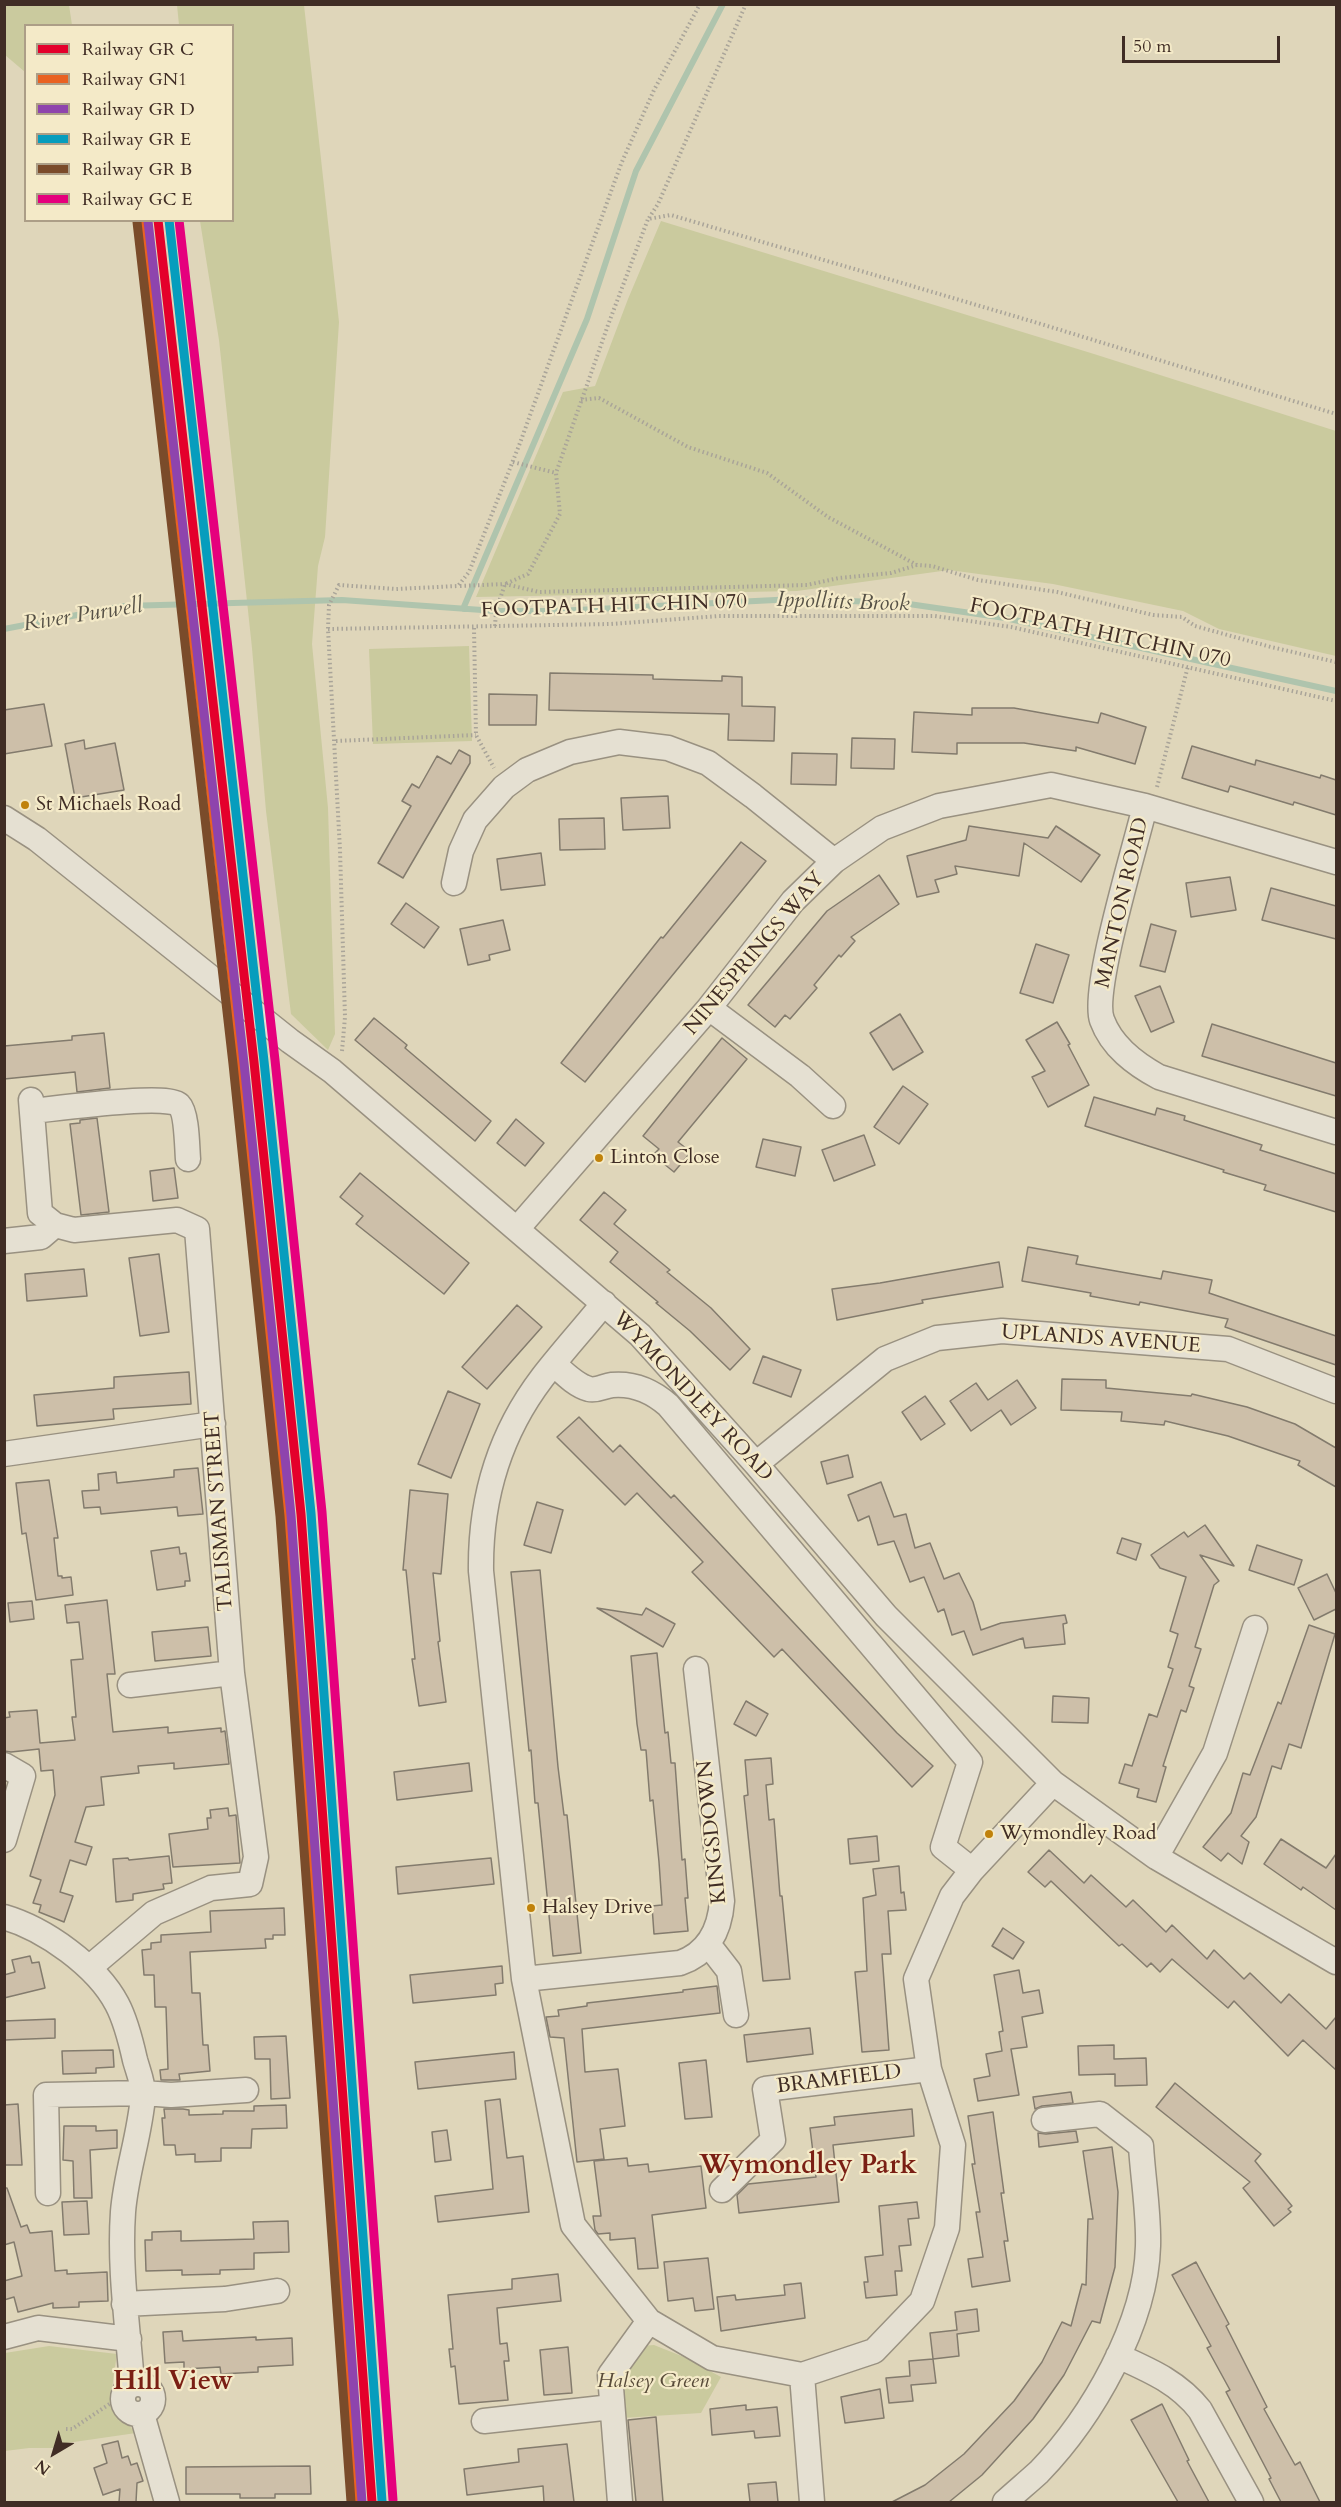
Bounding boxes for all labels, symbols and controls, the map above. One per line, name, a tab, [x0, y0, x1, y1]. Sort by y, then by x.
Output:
legend	[24, 24, 234, 222]
scale bar	[1125, 24, 1282, 62]
text: 50 m	[1133, 34, 1172, 59]
text: Railway GR C	[82, 37, 194, 62]
text: Railway GN1	[82, 67, 187, 92]
text: Railway GR D	[82, 97, 195, 122]
text: Railway GR E	[82, 127, 191, 152]
text: Railway GR B	[82, 157, 192, 182]
text: Railway GC E	[82, 187, 192, 212]
water label: Ippollitts Brook	[776, 587, 910, 619]
street label: FOOTPATH HITCHIN 070	[480, 590, 748, 624]
water label: River Purwell	[21, 594, 145, 638]
street label: FOOTPATH HITCHIN 070	[967, 594, 1233, 674]
place label: St Michaels Road	[36, 793, 181, 817]
marker: St Michaels Road	[19, 799, 31, 811]
street label: MANTON ROAD	[1091, 815, 1155, 991]
street label: NINESPRINGS WAY	[679, 867, 831, 1041]
place label: Linton Close	[610, 1146, 720, 1170]
marker: Linton Close	[593, 1152, 605, 1164]
street label: WYMONDLEY ROAD	[607, 1307, 777, 1487]
street label: UPLANDS AVENUE	[1001, 1320, 1201, 1360]
street label: TALISMAN STREET	[200, 1410, 240, 1612]
street label: KINGSDOWN	[693, 1759, 733, 1905]
place label: Wymondley Road	[1000, 1822, 1156, 1846]
marker: Wymondley Road	[983, 1828, 995, 1840]
place label: Halsey Drive	[542, 1896, 653, 1920]
marker: Halsey Drive	[525, 1902, 537, 1914]
street label: BRAMFIELD	[775, 2060, 903, 2100]
district label: Wymondley Park	[699, 2151, 917, 2183]
district label: Hill View	[113, 2367, 233, 2399]
park label: Halsey Green	[597, 2369, 709, 2395]
north arrow	[24, 2423, 84, 2483]
text: N	[31, 2454, 55, 2480]

